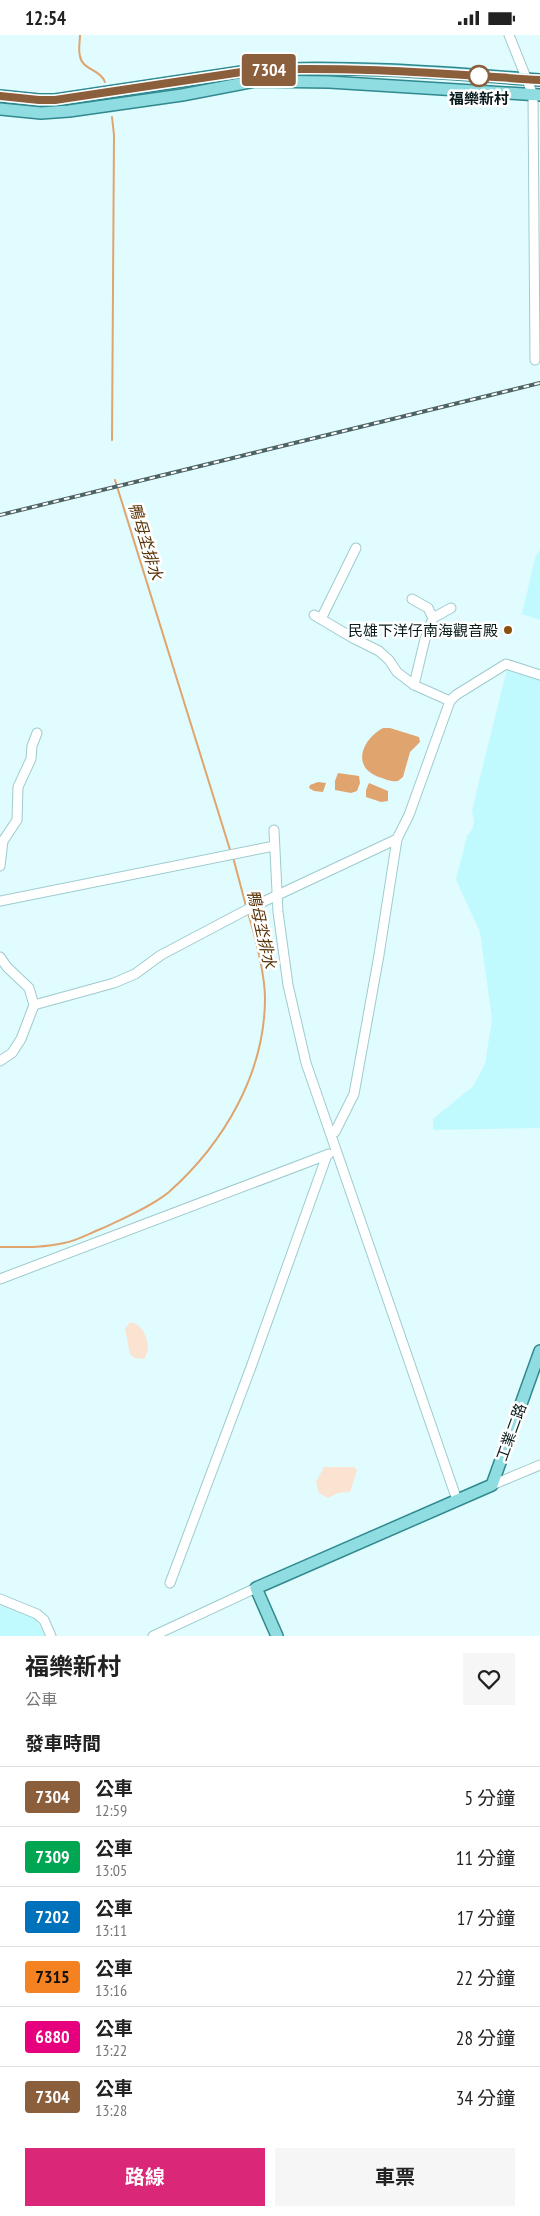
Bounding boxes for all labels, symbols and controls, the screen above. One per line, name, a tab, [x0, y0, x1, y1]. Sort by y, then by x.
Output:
text: 12:54	[25, 6, 66, 30]
line badge: 7304	[234, 54, 304, 86]
text: 7304	[252, 58, 286, 81]
marker: 福樂新村	[468, 65, 490, 87]
place label: 福樂新村	[449, 89, 509, 108]
water label: 鴨母坔排水	[125, 500, 168, 583]
place label: 民雄下洋仔南海觀音殿	[348, 621, 498, 640]
marker: 民雄下洋仔南海觀音殿	[502, 624, 514, 636]
water label: 鴨母坔排水	[243, 888, 281, 971]
street label: 工業二路	[492, 1401, 530, 1463]
text: 福樂新村	[25, 1651, 121, 1682]
button: heart	[463, 1653, 515, 1705]
text: 公車	[25, 1689, 57, 1709]
text: 發車時間	[25, 1731, 101, 1755]
text: 公車	[95, 1776, 133, 1800]
text: 7304	[35, 1785, 70, 1808]
text: 5 分鐘	[464, 1786, 515, 1810]
text: 12:59	[95, 1800, 127, 1820]
text: 公車	[95, 1836, 133, 1860]
text: 7309	[35, 1845, 70, 1868]
text: 11 分鐘	[456, 1846, 515, 1870]
text: 13:05	[95, 1860, 127, 1880]
text: 公車	[95, 1896, 133, 1920]
text: 7202	[35, 1905, 70, 1928]
text: 17 分鐘	[457, 1906, 515, 1930]
text: 13:11	[95, 1920, 127, 1940]
text: 公車	[95, 1956, 133, 1980]
text: 7315	[35, 1965, 70, 1988]
text: 22 分鐘	[456, 1966, 515, 1990]
text: 13:16	[95, 1980, 127, 2000]
text: 公車	[95, 2016, 133, 2040]
text: 6880	[35, 2025, 70, 2048]
text: 28 分鐘	[456, 2026, 515, 2050]
text: 13:22	[95, 2040, 127, 2060]
text: 公車	[95, 2076, 133, 2100]
text: 7304	[35, 2085, 70, 2108]
text: 34 分鐘	[456, 2086, 515, 2110]
text: 13:28	[95, 2100, 127, 2120]
button: 路線	[25, 2148, 265, 2206]
button: 車票	[275, 2148, 515, 2206]

